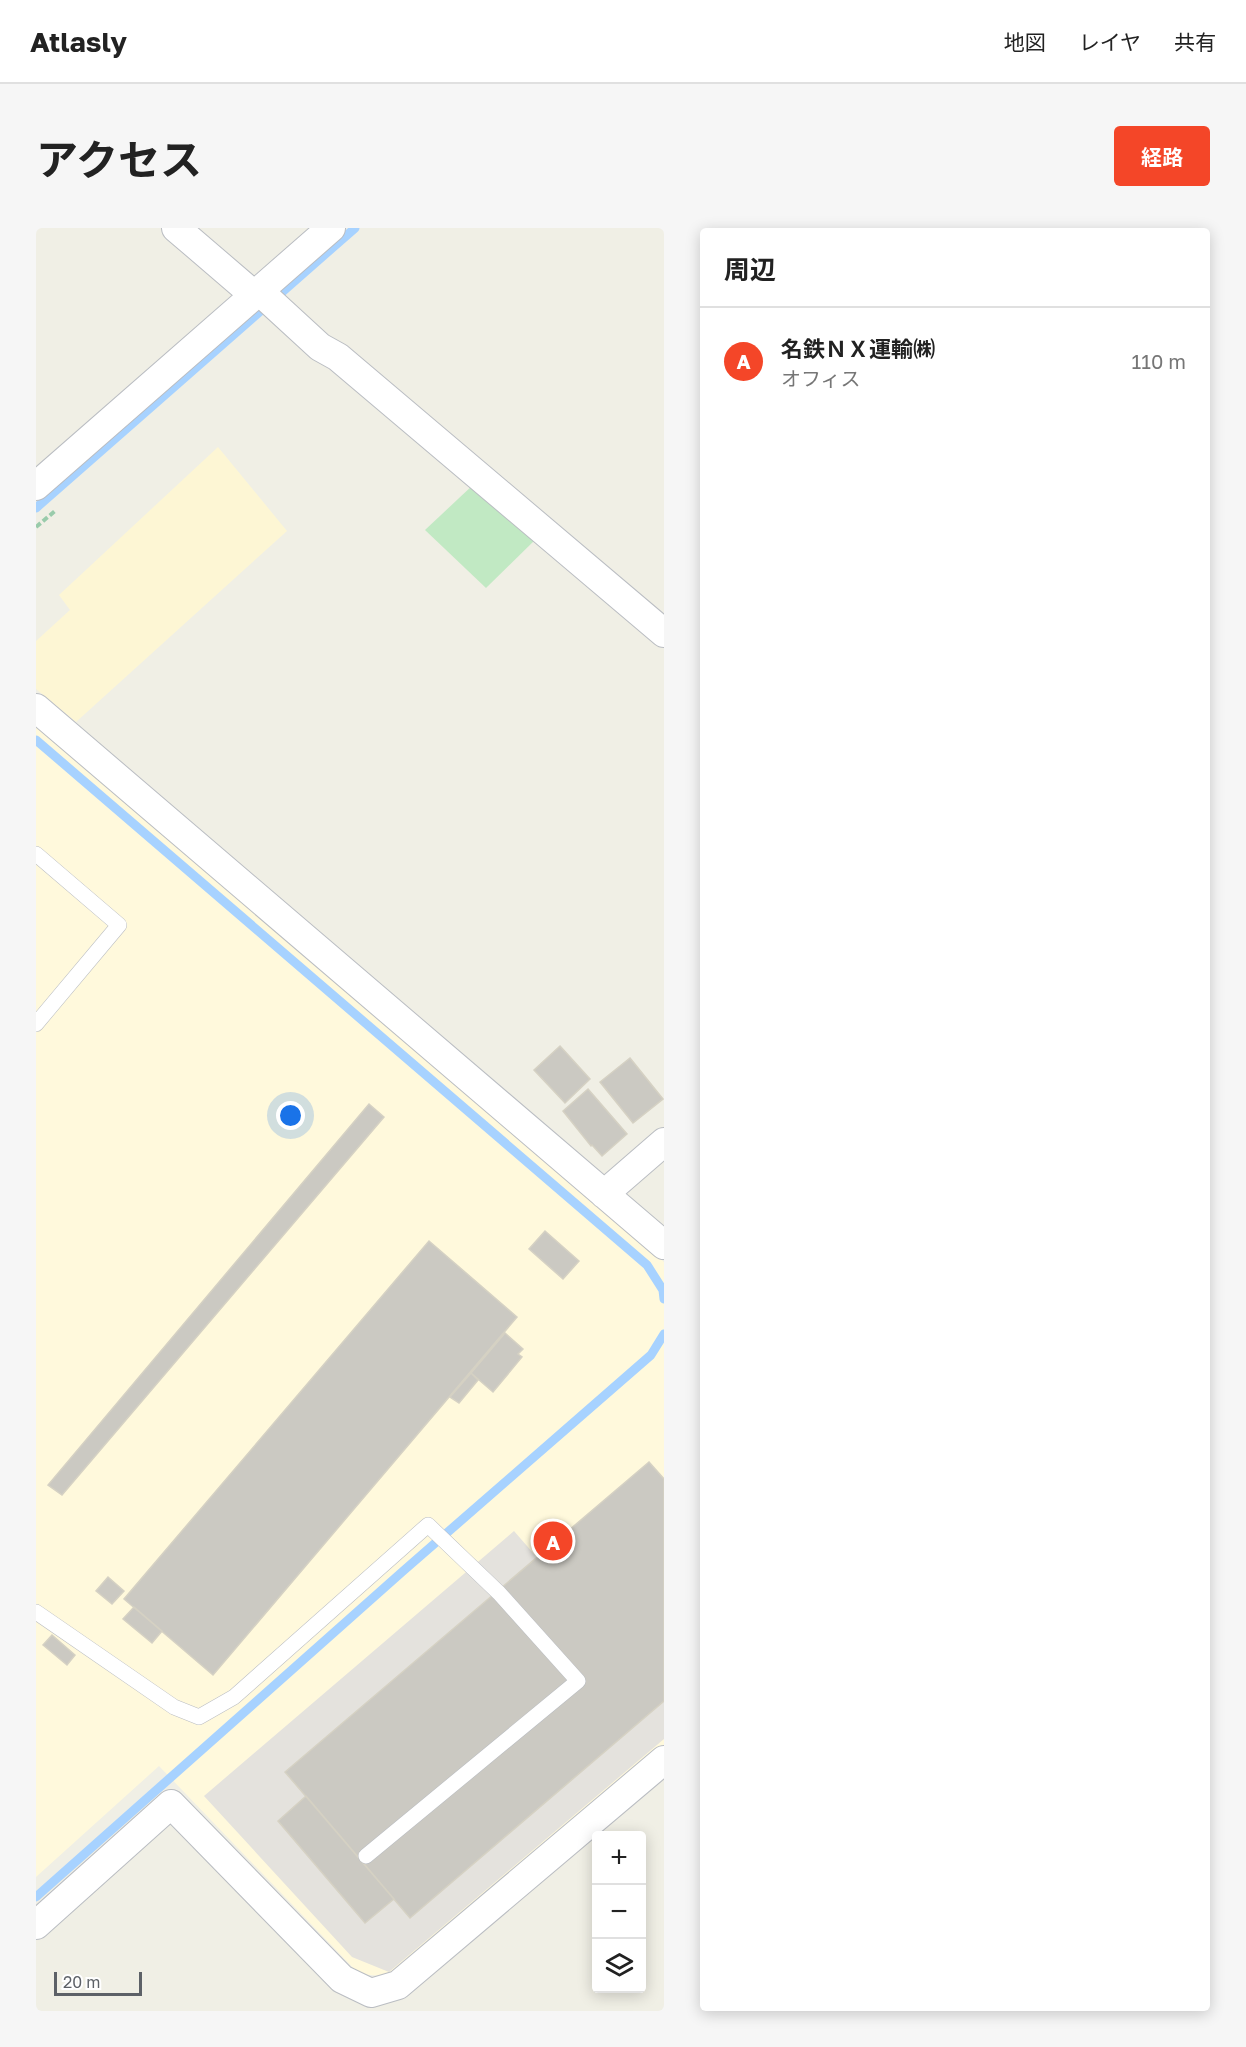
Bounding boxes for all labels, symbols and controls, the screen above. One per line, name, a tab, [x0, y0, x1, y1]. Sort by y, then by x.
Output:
text: Atlasly	[30, 25, 127, 58]
text: 地図	[1004, 29, 1046, 55]
text: レイヤ	[1079, 29, 1141, 55]
text: 共有	[1174, 29, 1216, 55]
button: 経路	[1114, 126, 1210, 186]
text: アクセス	[36, 134, 202, 184]
text: 周辺	[724, 254, 776, 285]
text: 名鉄ＮＸ運輸㈱	[781, 335, 935, 362]
text: A	[736, 349, 751, 373]
text: 110 m	[1132, 349, 1186, 373]
text: オフィス	[781, 366, 861, 390]
your location	[276, 1101, 305, 1130]
pin: A	[534, 1518, 572, 1564]
map controls	[592, 1831, 646, 1993]
button: +	[592, 1831, 646, 1885]
button: −	[592, 1885, 646, 1939]
button: layers	[592, 1939, 646, 1993]
scale bar	[54, 1969, 142, 1996]
text: 20 m	[63, 1972, 100, 1992]

